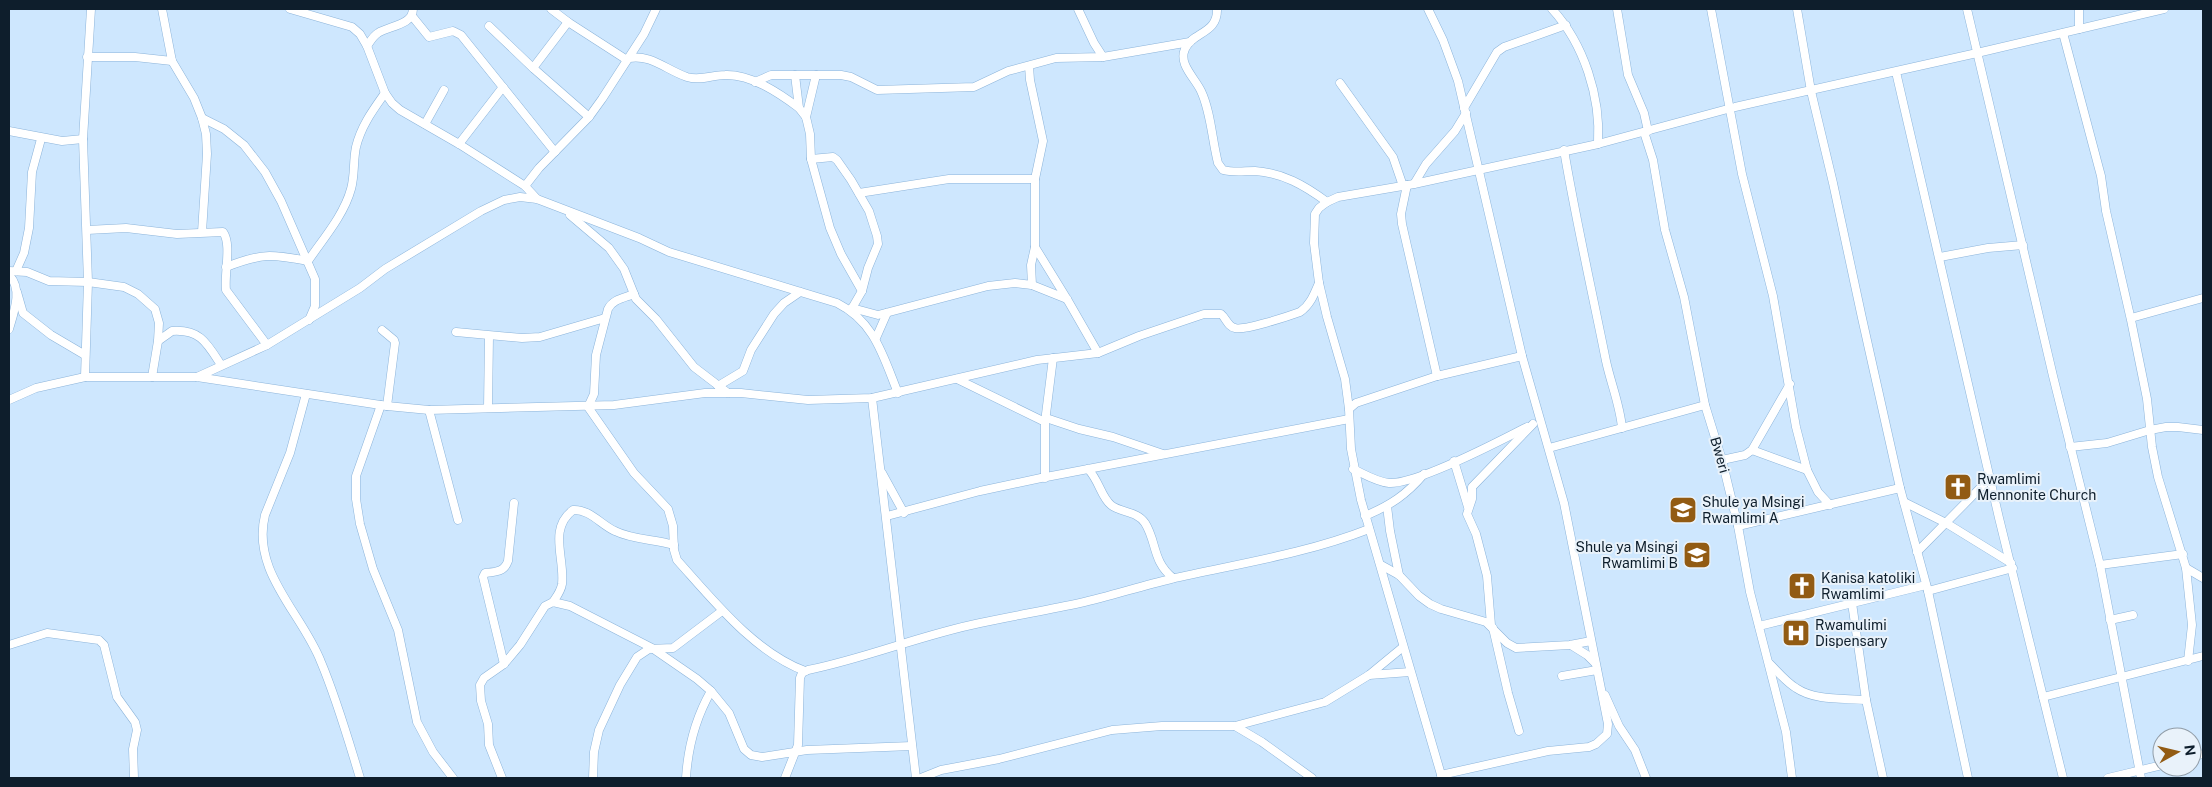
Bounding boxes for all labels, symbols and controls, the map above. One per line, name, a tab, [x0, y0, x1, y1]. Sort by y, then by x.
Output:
street label: Bweri	[1707, 435, 1733, 475]
place label: Rwamlimi Mennonite Church	[1977, 471, 2096, 503]
church icon: Rwamlimi Mennonite Church	[1943, 472, 1973, 502]
place label: Shule ya Msingi Rwamlimi A	[1702, 494, 1804, 526]
school or university icon: Shule ya Msingi Rwamlimi A	[1668, 495, 1698, 525]
place label: Shule ya Msingi Rwamlimi B	[1576, 539, 1678, 571]
school or university icon: Shule ya Msingi Rwamlimi B	[1682, 540, 1712, 570]
place label: Kanisa katoliki Rwamlimi	[1821, 570, 1915, 602]
church icon: Kanisa katoliki Rwamlimi	[1787, 571, 1817, 601]
place label: Rwamulimi Dispensary	[1815, 617, 1888, 649]
hospital icon: Rwamulimi Dispensary	[1781, 618, 1811, 648]
north arrow	[2152, 727, 2202, 777]
text: N	[2181, 744, 2199, 757]

